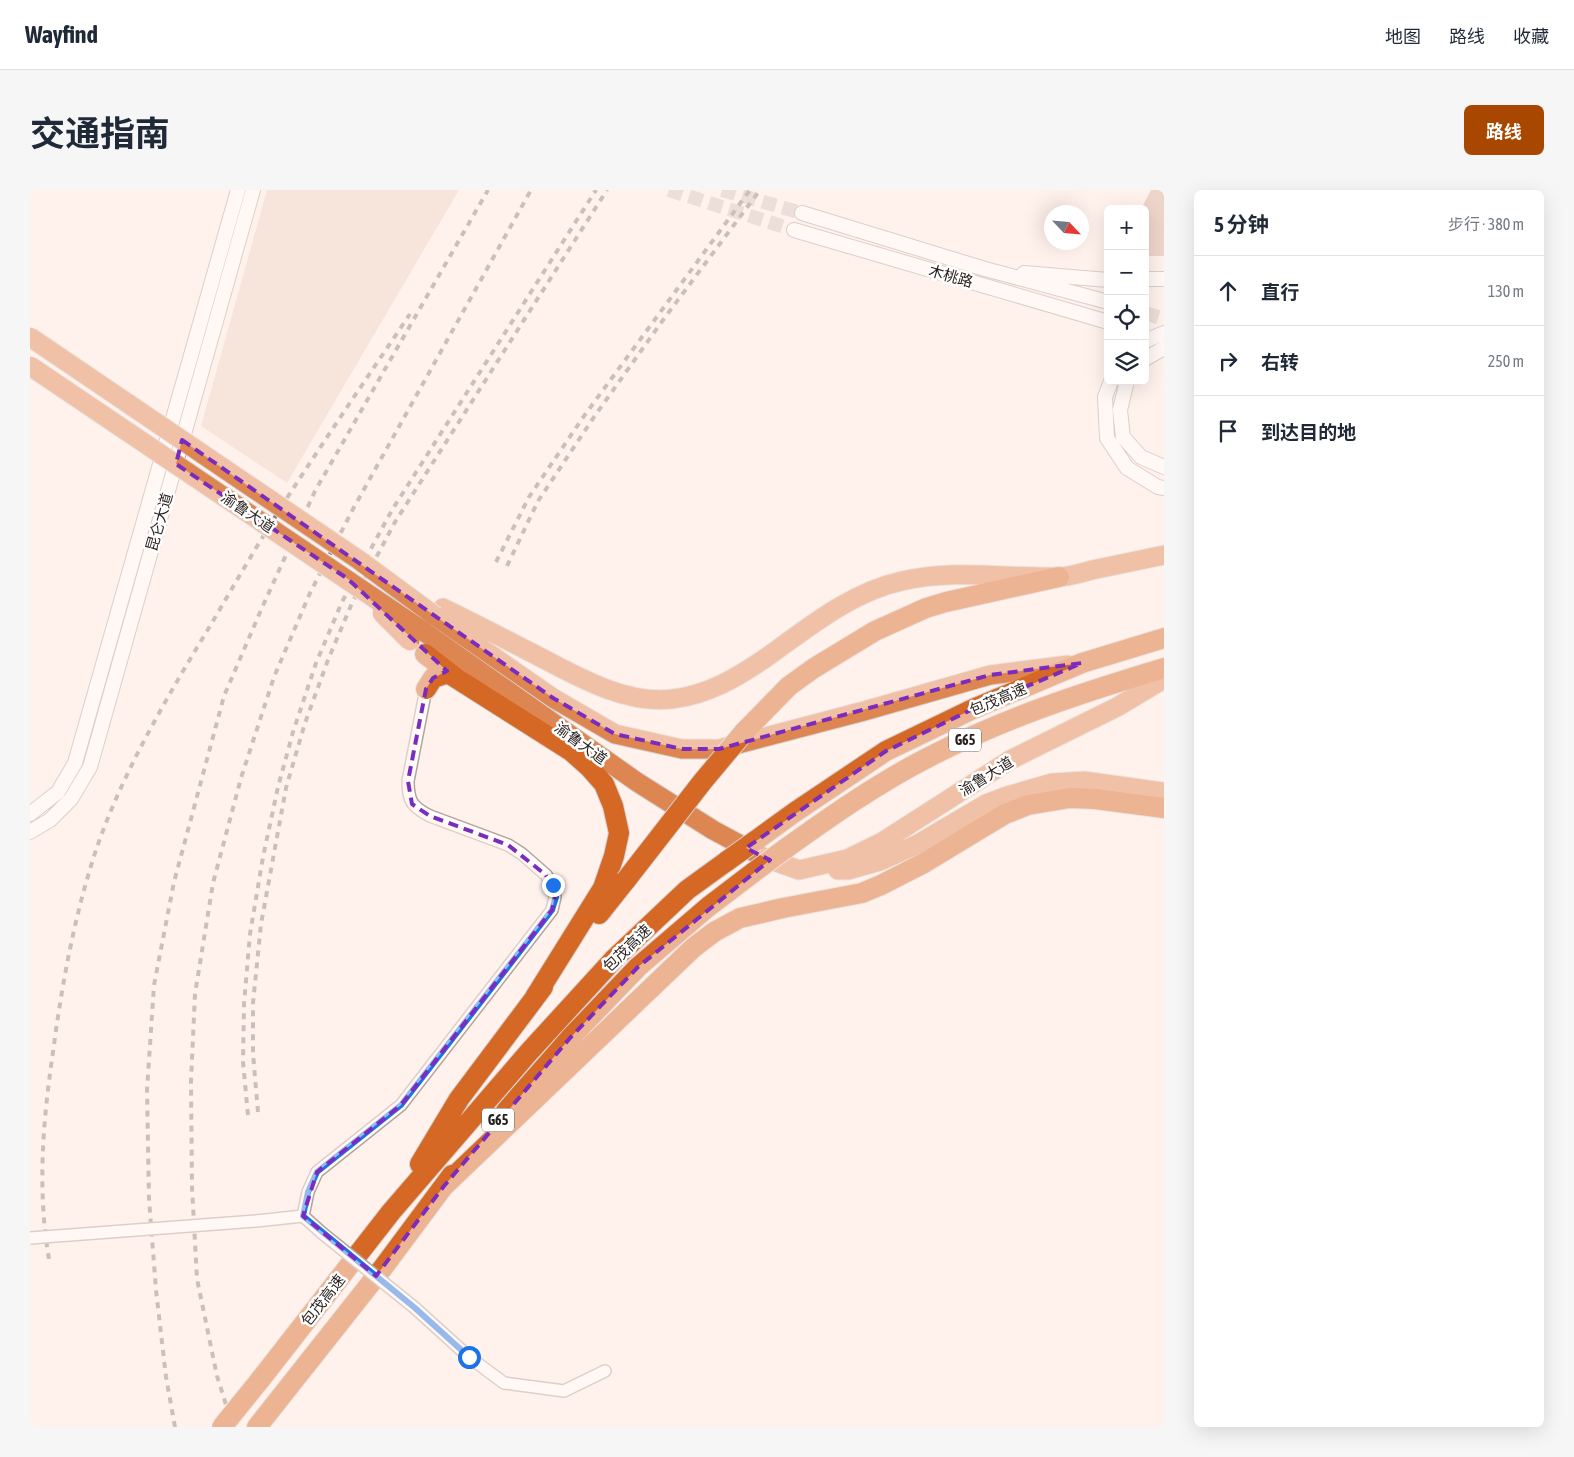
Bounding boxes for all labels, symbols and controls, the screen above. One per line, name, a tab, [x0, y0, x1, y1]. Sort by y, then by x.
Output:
text: Wayfind	[25, 21, 98, 48]
text: 地图	[1385, 26, 1421, 47]
text: 路线	[1449, 26, 1485, 47]
text: 收藏	[1513, 26, 1549, 47]
button: 路线	[1464, 105, 1544, 155]
text: 交通指南	[30, 113, 170, 153]
north arrow	[1044, 205, 1089, 250]
map controls	[1104, 205, 1149, 385]
button: +	[1104, 205, 1149, 250]
text: 5 分钟	[1214, 212, 1269, 236]
text: 步行 · 380 m	[1448, 215, 1524, 233]
button: −	[1104, 250, 1149, 295]
street label: 木桃路	[927, 262, 975, 290]
icon: ahead	[1214, 277, 1242, 305]
text: 直行	[1261, 281, 1299, 303]
text: 130 m	[1488, 282, 1524, 300]
button: locate	[1104, 295, 1149, 340]
button: layers	[1104, 340, 1149, 385]
icon: right	[1214, 347, 1242, 375]
text: 右转	[1261, 351, 1299, 373]
text: 250 m	[1488, 352, 1524, 370]
icon: arrive	[1214, 417, 1242, 445]
text: 到达目的地	[1261, 421, 1356, 443]
street label: 渝鲁大道	[218, 488, 278, 536]
street label: 昆仑大道	[143, 491, 175, 553]
street label: 包茂高速	[967, 679, 1029, 719]
street label: 渝鲁大道	[552, 718, 610, 768]
road number: G65	[949, 728, 981, 752]
street label: 渝鲁大道	[956, 753, 1016, 799]
route end	[542, 874, 565, 897]
street label: 包茂高速	[600, 921, 654, 975]
road number: G65	[482, 1108, 514, 1132]
street label: 包茂高速	[298, 1271, 348, 1329]
route start	[458, 1346, 481, 1369]

